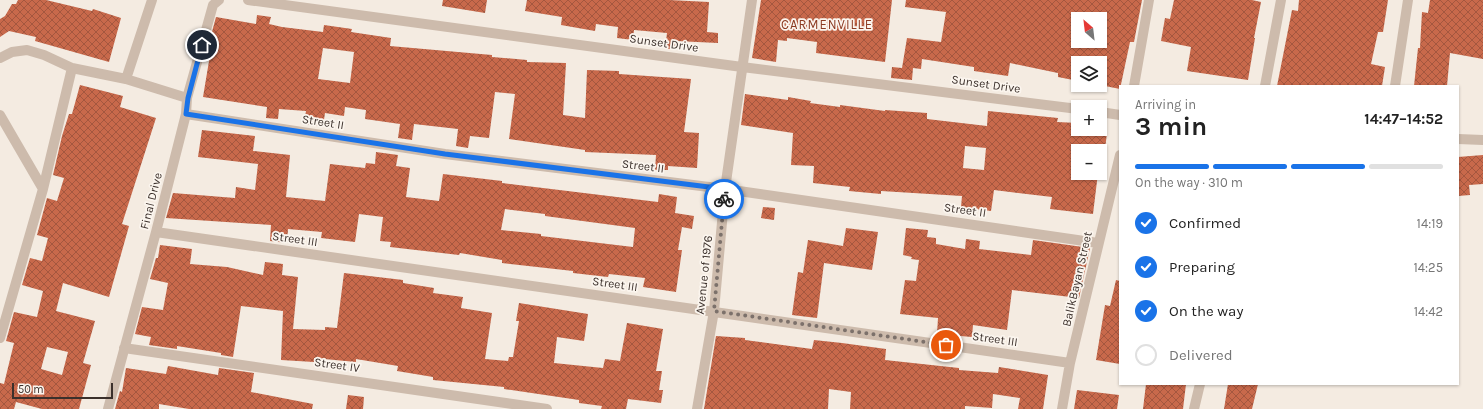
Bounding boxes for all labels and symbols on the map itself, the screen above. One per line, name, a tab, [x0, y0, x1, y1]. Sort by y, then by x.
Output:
north arrow	[1071, 12, 1107, 48]
district label: CARMENVILLE	[781, 17, 873, 32]
pin	[185, 28, 219, 62]
street label: Sunset Drive	[629, 31, 699, 55]
street label: Sunset Drive	[951, 72, 1021, 96]
street label: Street II	[301, 112, 345, 132]
street label: Street II	[621, 156, 665, 176]
street label: Final Drive	[137, 171, 165, 231]
courier	[704, 179, 744, 219]
street label: Street II	[943, 200, 987, 220]
street label: Street III	[271, 229, 319, 249]
street label: BalikBayan Street	[1059, 230, 1095, 328]
street label: Avenue of 1976	[693, 235, 715, 315]
street label: Street III	[591, 274, 639, 294]
pin	[929, 328, 963, 362]
street label: Street III	[971, 329, 1019, 349]
street label: Street IV	[313, 355, 361, 375]
scale bar	[12, 381, 113, 400]

